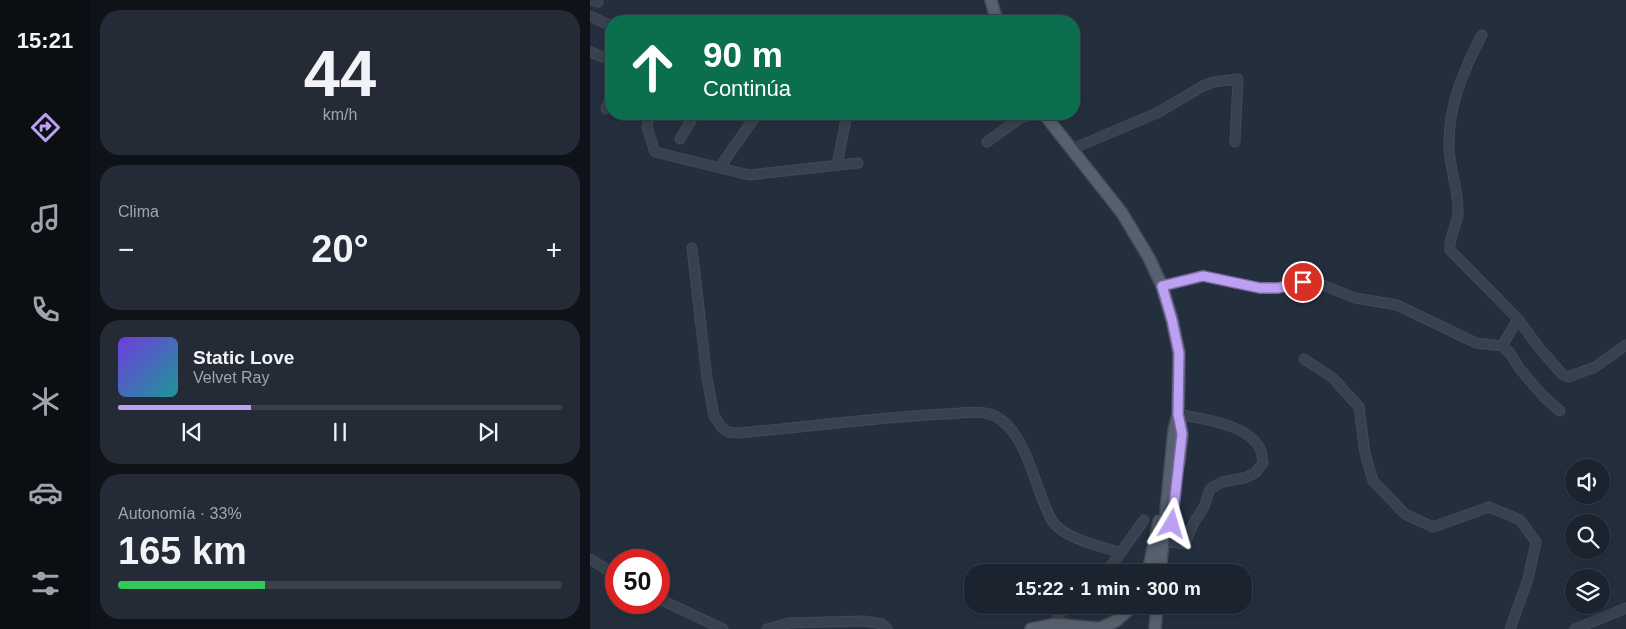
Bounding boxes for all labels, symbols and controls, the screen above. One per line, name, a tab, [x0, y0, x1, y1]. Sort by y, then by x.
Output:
text: 15:21	[17, 28, 73, 53]
icon: ahead	[620, 35, 685, 100]
text: 90 m	[703, 35, 783, 74]
text: 44	[304, 37, 376, 110]
text: Continúa	[703, 76, 791, 101]
text: km/h	[323, 106, 357, 123]
icon: directions	[28, 110, 63, 145]
icon: music	[28, 201, 63, 236]
text: Clima	[118, 203, 159, 220]
text: 20°	[311, 228, 369, 270]
text: −	[118, 234, 134, 265]
text: +	[546, 234, 562, 265]
pin	[1282, 261, 1324, 303]
icon: arrive	[1289, 268, 1317, 296]
icon: phone	[28, 292, 63, 327]
text: Static Love	[193, 347, 294, 368]
text: Velvet Ray	[193, 369, 269, 386]
icon: climate	[28, 384, 63, 419]
icon: previous	[178, 418, 206, 446]
icon: pause	[326, 418, 354, 446]
icon: next	[474, 418, 502, 446]
map controls	[1565, 459, 1610, 614]
button: sound	[1565, 459, 1610, 504]
icon: car	[28, 475, 63, 510]
position arrow	[1145, 497, 1197, 549]
text: Autonomía · 33%	[118, 505, 242, 522]
button: search	[1565, 514, 1610, 559]
text: 165 km	[118, 530, 247, 572]
speed limit sign: 50	[605, 549, 670, 614]
icon: filters	[28, 566, 63, 601]
button: layers	[1565, 569, 1610, 614]
text: 15:22 · 1 min · 300 m	[1015, 578, 1201, 599]

